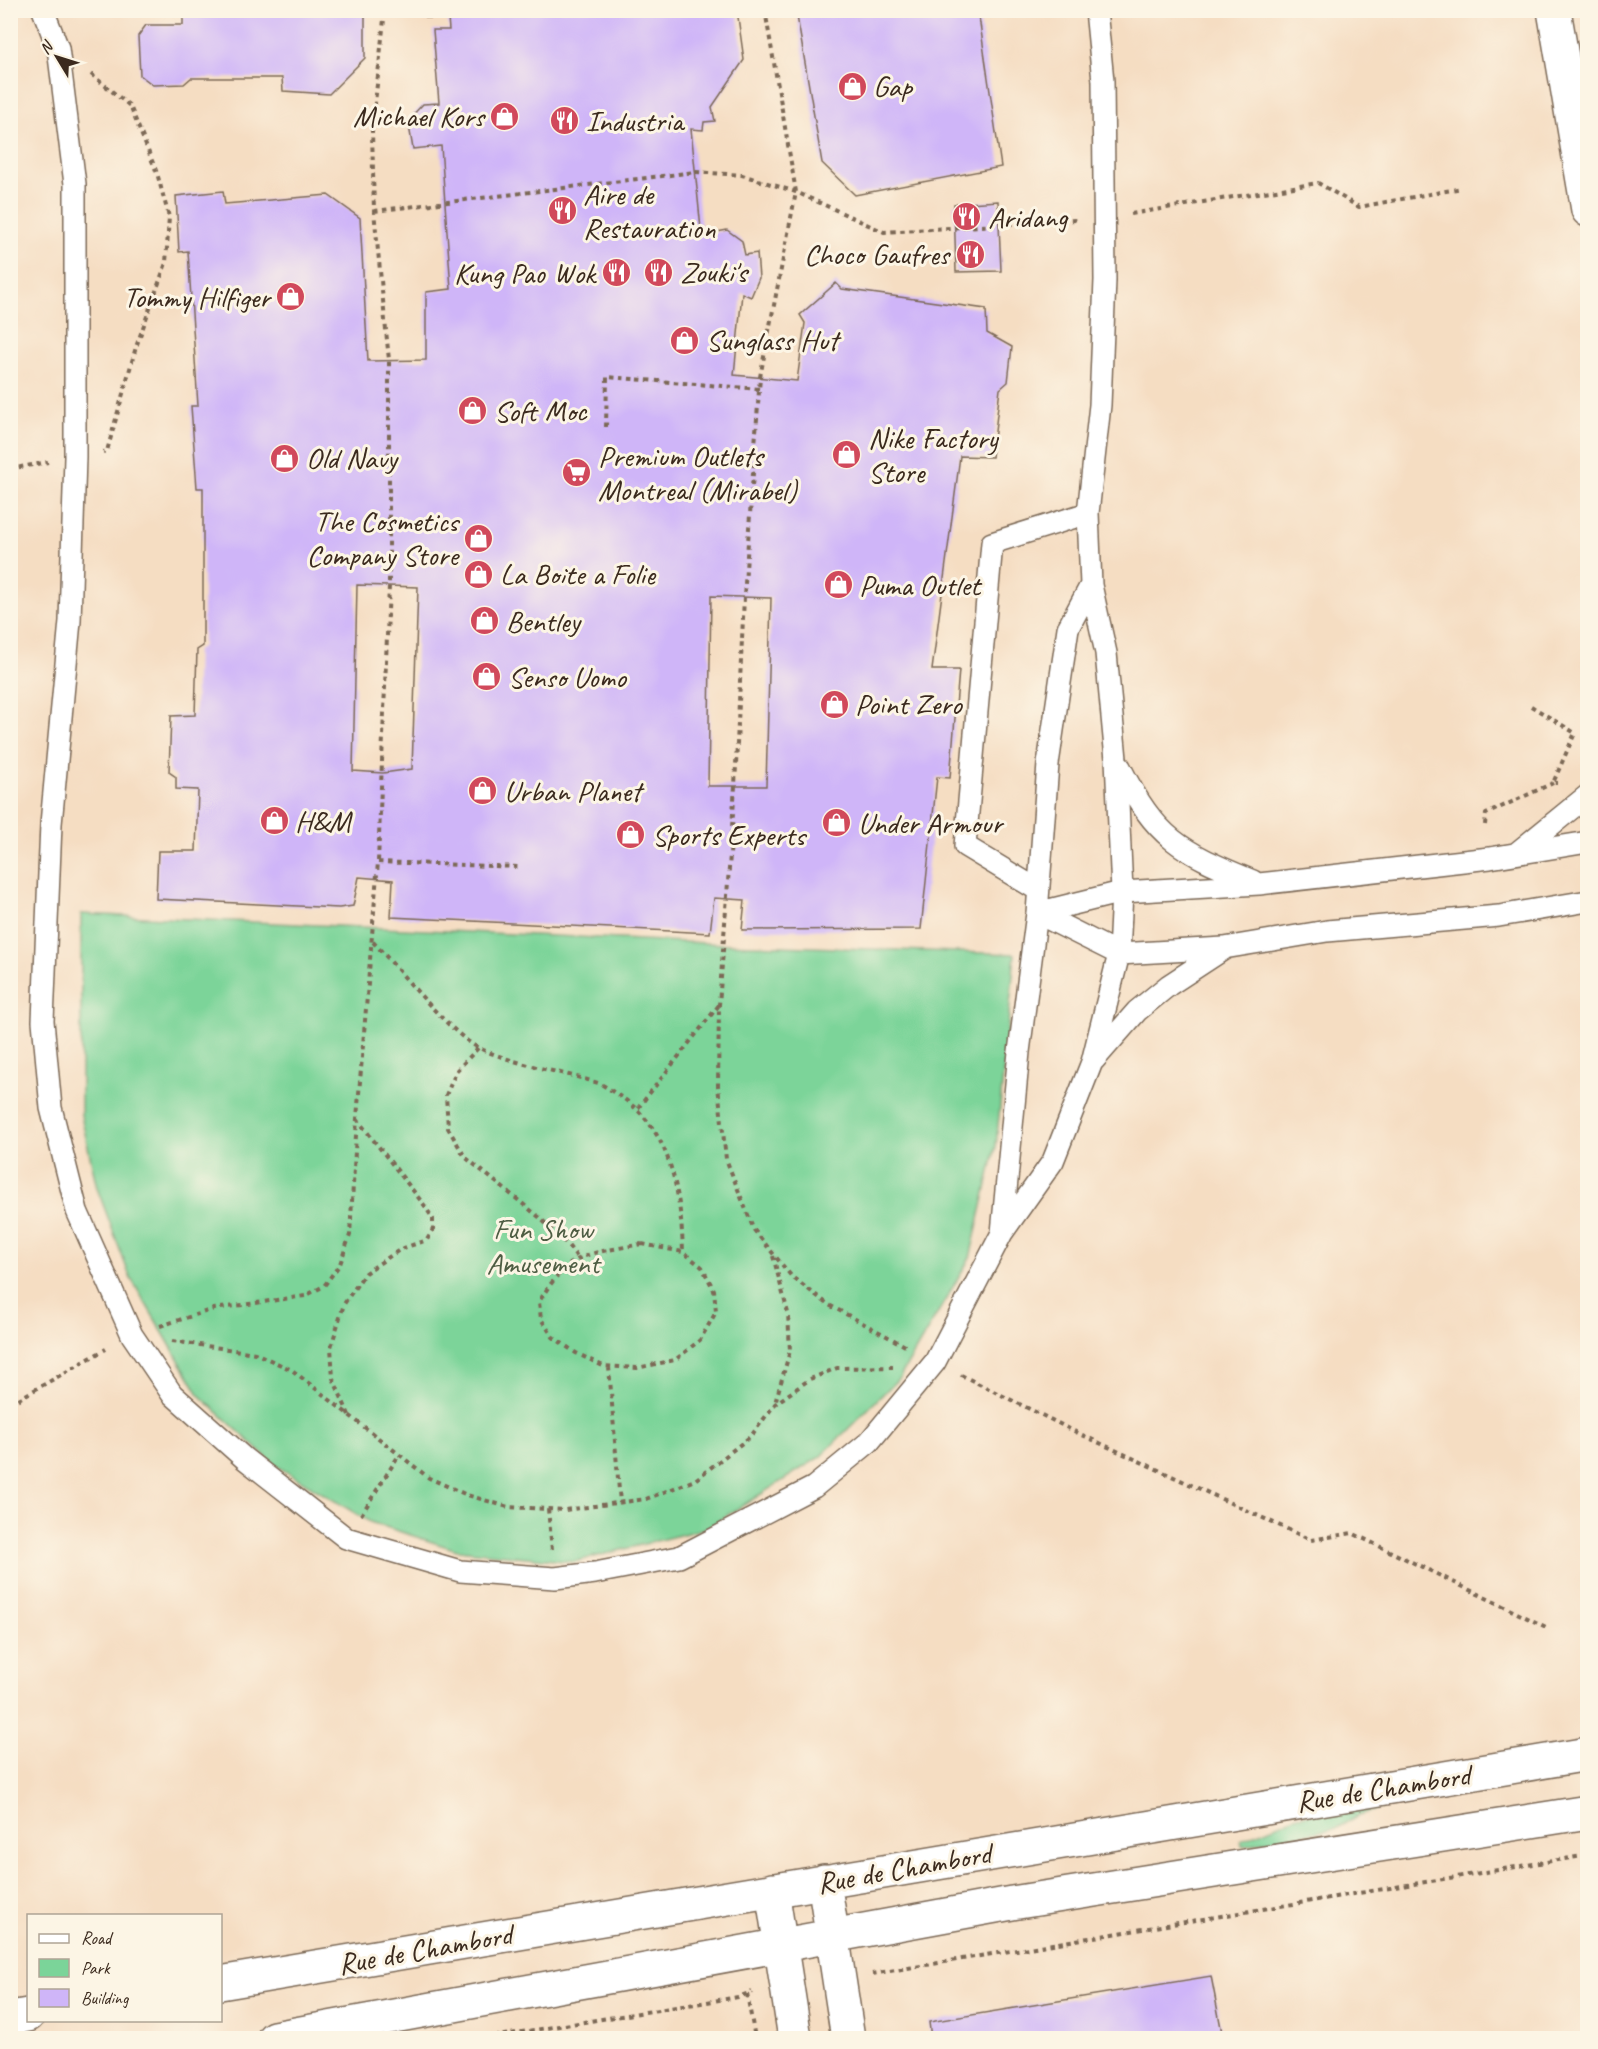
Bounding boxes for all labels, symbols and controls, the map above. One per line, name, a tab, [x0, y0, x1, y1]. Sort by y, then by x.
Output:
north arrow	[27, 27, 87, 87]
text: N	[35, 36, 59, 58]
place label: Gap	[873, 67, 914, 105]
shop icon: Gap	[836, 70, 868, 102]
place label: Michael Kors	[353, 97, 487, 135]
shop icon: Michael Kors	[489, 100, 521, 132]
place label: Industria	[586, 102, 686, 140]
restaurant icon: Industria	[549, 105, 581, 137]
place label: Aire de Restauration	[583, 175, 716, 247]
restaurant icon: Aire de Restauration	[546, 195, 578, 227]
place label: Aridang	[988, 198, 1069, 236]
restaurant icon: Aridang	[951, 201, 983, 233]
place label: Choco Gaufres	[804, 235, 952, 273]
restaurant icon: Choco Gaufres	[954, 238, 986, 270]
place label: Zouki's	[680, 253, 750, 291]
place label: Kung Pao Wok	[454, 254, 597, 292]
restaurant icon: Zouki's	[643, 256, 675, 288]
restaurant icon: Kung Pao Wok	[600, 257, 632, 289]
place label: Tommy Hilfiger	[123, 278, 272, 316]
shop icon: Tommy Hilfiger	[275, 281, 307, 313]
place label: Sunglass Hut	[706, 321, 842, 359]
shop icon: Sunglass Hut	[669, 324, 701, 356]
place label: Soft Moc	[494, 392, 588, 430]
shop icon: Soft Moc	[457, 395, 489, 427]
place label: Nike Factory Store	[868, 419, 999, 491]
place label: Premium Outlets Montreal (Mirabel)	[598, 437, 799, 509]
place label: Old Navy	[306, 439, 400, 477]
shop icon: Nike Factory Store	[831, 439, 863, 471]
shop icon: Old Navy	[269, 442, 301, 474]
supermarket icon: Premium Outlets Montreal (Mirabel)	[561, 457, 593, 489]
place label: The Cosmetics Company Store	[306, 502, 461, 574]
shop icon: The Cosmetics Company Store	[463, 522, 495, 554]
place label: La Boite a Folie	[500, 555, 657, 593]
shop icon: La Boite a Folie	[463, 558, 495, 590]
place label: Puma Outlet	[859, 566, 983, 604]
shop icon: Puma Outlet	[822, 569, 854, 601]
place label: Bentley	[506, 602, 583, 640]
shop icon: Bentley	[469, 605, 501, 637]
place label: Senso Uomo	[508, 658, 627, 696]
shop icon: Senso Uomo	[471, 661, 503, 693]
place label: Point Zero	[855, 685, 963, 723]
shop icon: Point Zero	[818, 688, 850, 720]
place label: Urban Planet	[504, 772, 645, 810]
shop icon: Urban Planet	[467, 775, 499, 807]
place label: H&M	[295, 802, 353, 840]
place label: Under Armour	[858, 804, 1004, 842]
shop icon: H&M	[258, 805, 290, 837]
shop icon: Under Armour	[821, 807, 853, 839]
place label: Sports Experts	[652, 816, 808, 854]
shop icon: Sports Experts	[615, 819, 647, 851]
park label: Fun Show Amusement	[487, 1210, 603, 1282]
street label: Rue de Chambord	[1293, 1755, 1477, 1821]
street label: Rue de Chambord	[814, 1833, 998, 1902]
legend	[27, 1914, 222, 2022]
street label: Rue de Chambord	[335, 1914, 519, 1983]
text: Road	[81, 1927, 114, 1949]
text: Park	[81, 1957, 111, 1979]
text: Building	[81, 1987, 130, 2009]

